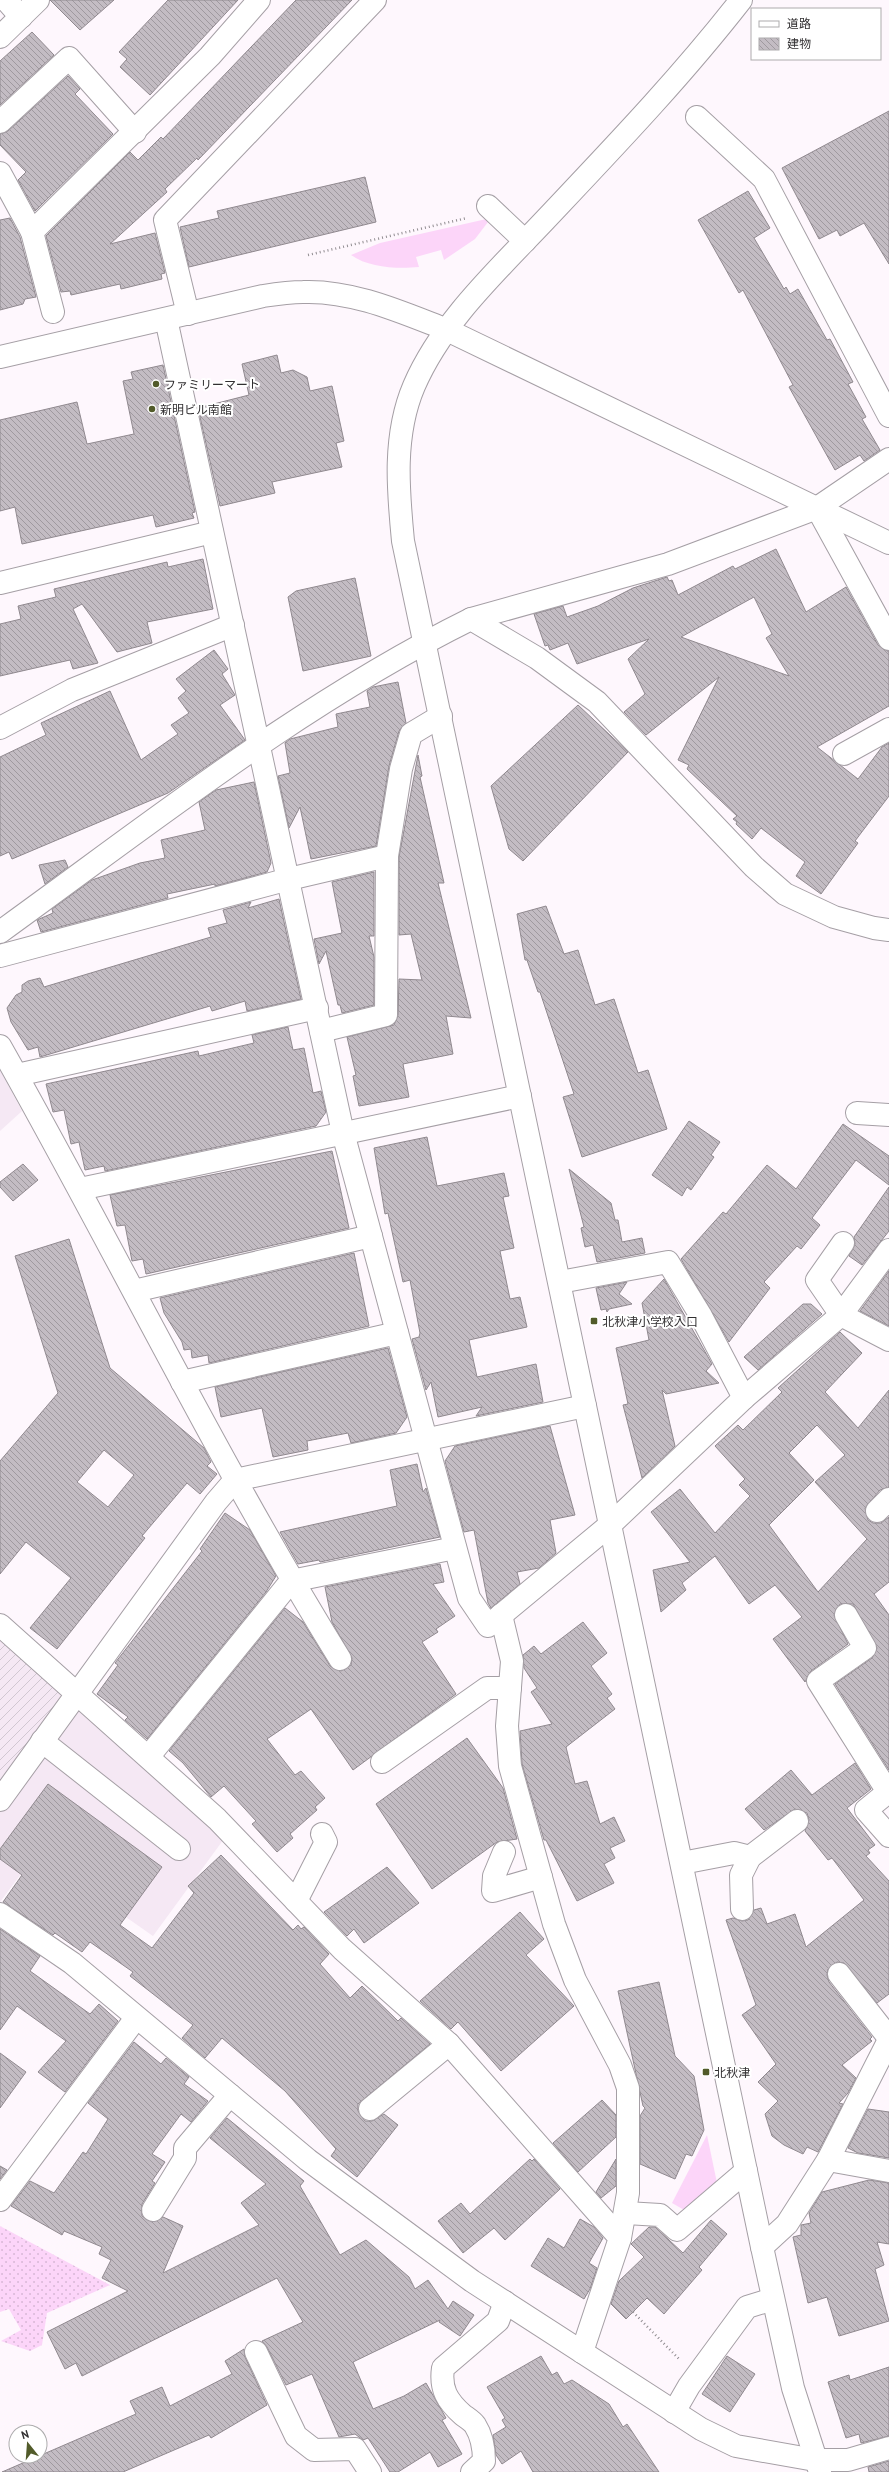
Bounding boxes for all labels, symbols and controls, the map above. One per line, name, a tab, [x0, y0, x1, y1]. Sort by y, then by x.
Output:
legend	[751, 8, 881, 60]
text: 道路	[787, 16, 811, 31]
text: 建物	[787, 36, 811, 51]
place label: ファミリーマート	[164, 377, 260, 392]
marker: ファミリーマート	[151, 379, 161, 389]
place label: 新明ビル南館	[160, 402, 232, 417]
marker: 新明ビル南館	[147, 404, 157, 414]
place label: 北秋津小学校入口	[602, 1314, 698, 1329]
marker: 北秋津小学校入口	[589, 1316, 599, 1326]
place label: 北秋津	[714, 2065, 750, 2080]
marker: 北秋津	[701, 2067, 711, 2077]
north arrow	[8, 2424, 48, 2464]
text: N	[20, 2427, 31, 2442]

